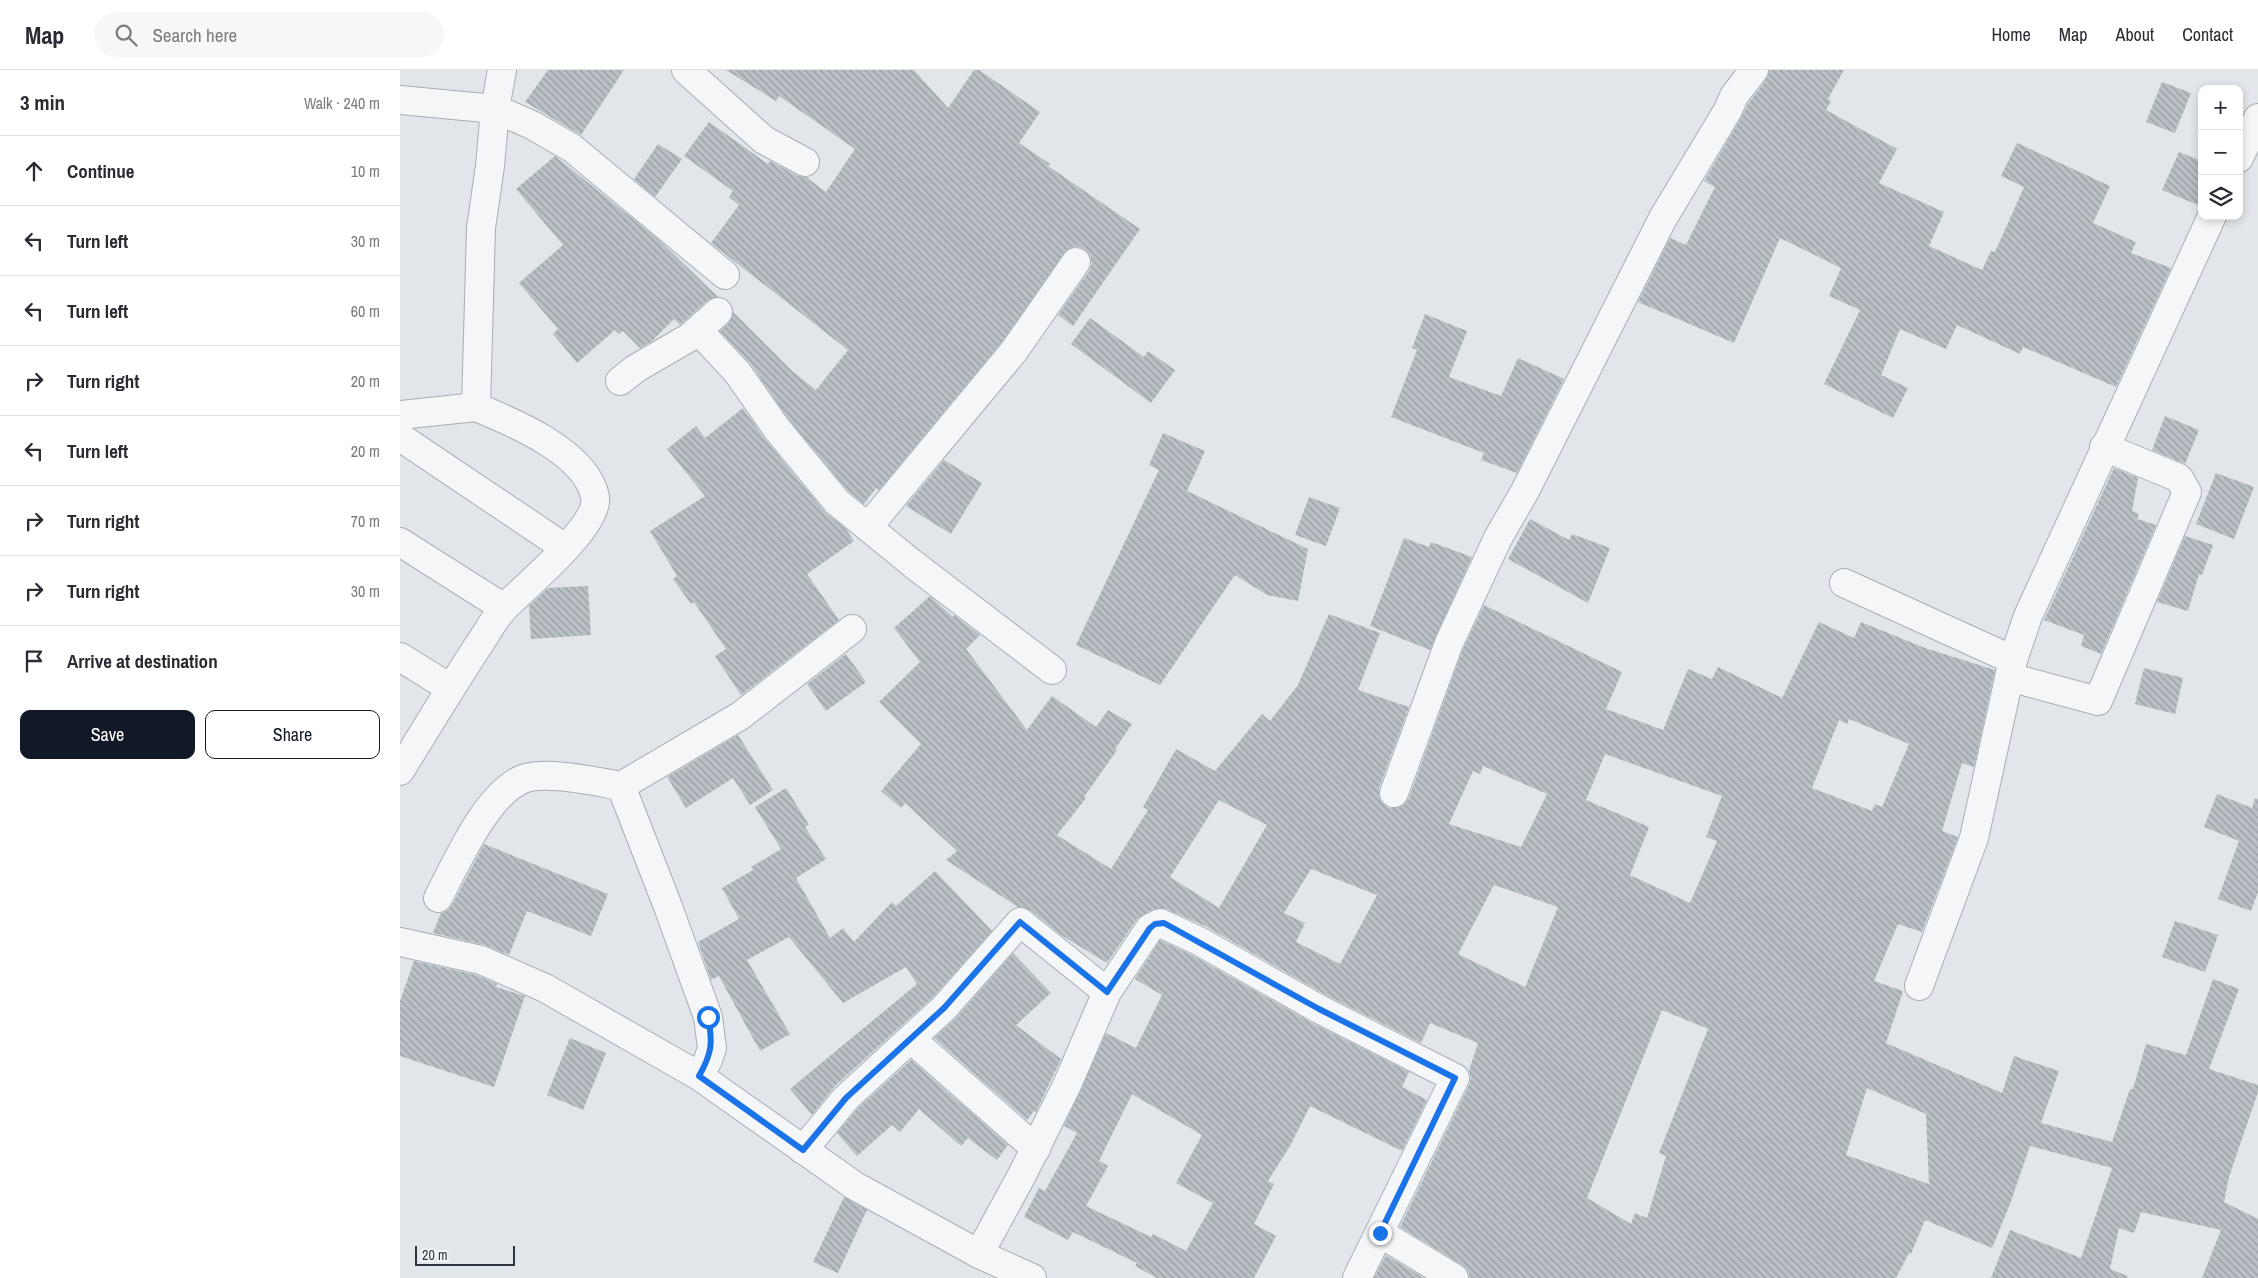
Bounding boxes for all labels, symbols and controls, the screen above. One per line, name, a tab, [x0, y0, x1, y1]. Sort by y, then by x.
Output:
search box	[94, 12, 444, 57]
text: Map	[25, 19, 64, 51]
icon: search	[112, 21, 140, 49]
text: Search here	[152, 22, 237, 48]
text: Home	[1991, 22, 2031, 47]
text: Map	[2059, 22, 2088, 47]
text: About	[2116, 22, 2154, 47]
text: Contact	[2182, 22, 2233, 47]
map controls	[2198, 85, 2243, 220]
button: +	[2198, 85, 2243, 130]
text: 3 min	[20, 88, 65, 117]
text: Walk · 240 m	[304, 92, 380, 114]
button: −	[2198, 130, 2243, 175]
icon: ahead	[20, 157, 48, 185]
text: Continue	[67, 158, 135, 184]
text: 10 m	[351, 160, 380, 182]
button: layers	[2198, 175, 2243, 220]
icon: left	[20, 227, 48, 255]
text: Turn left	[67, 228, 128, 254]
text: 30 m	[351, 230, 380, 252]
icon: left	[20, 297, 48, 325]
text: Turn left	[67, 298, 128, 324]
text: 60 m	[351, 300, 380, 322]
icon: right	[20, 367, 48, 395]
text: Turn right	[67, 368, 139, 394]
text: 20 m	[351, 370, 380, 392]
icon: left	[20, 437, 48, 465]
text: Turn left	[67, 438, 128, 464]
text: 20 m	[351, 440, 380, 462]
icon: right	[20, 507, 48, 535]
text: Turn right	[67, 508, 139, 534]
text: 70 m	[351, 510, 380, 532]
icon: right	[20, 577, 48, 605]
text: Turn right	[67, 578, 139, 604]
text: 30 m	[351, 580, 380, 602]
icon: arrive	[20, 647, 48, 675]
text: Arrive at destination	[67, 648, 218, 674]
button: Save	[20, 710, 195, 759]
button: Share	[205, 710, 380, 759]
route start	[697, 1006, 720, 1029]
route end	[1369, 1222, 1392, 1245]
scale bar	[415, 1243, 515, 1266]
text: 20 m	[422, 1246, 448, 1264]

